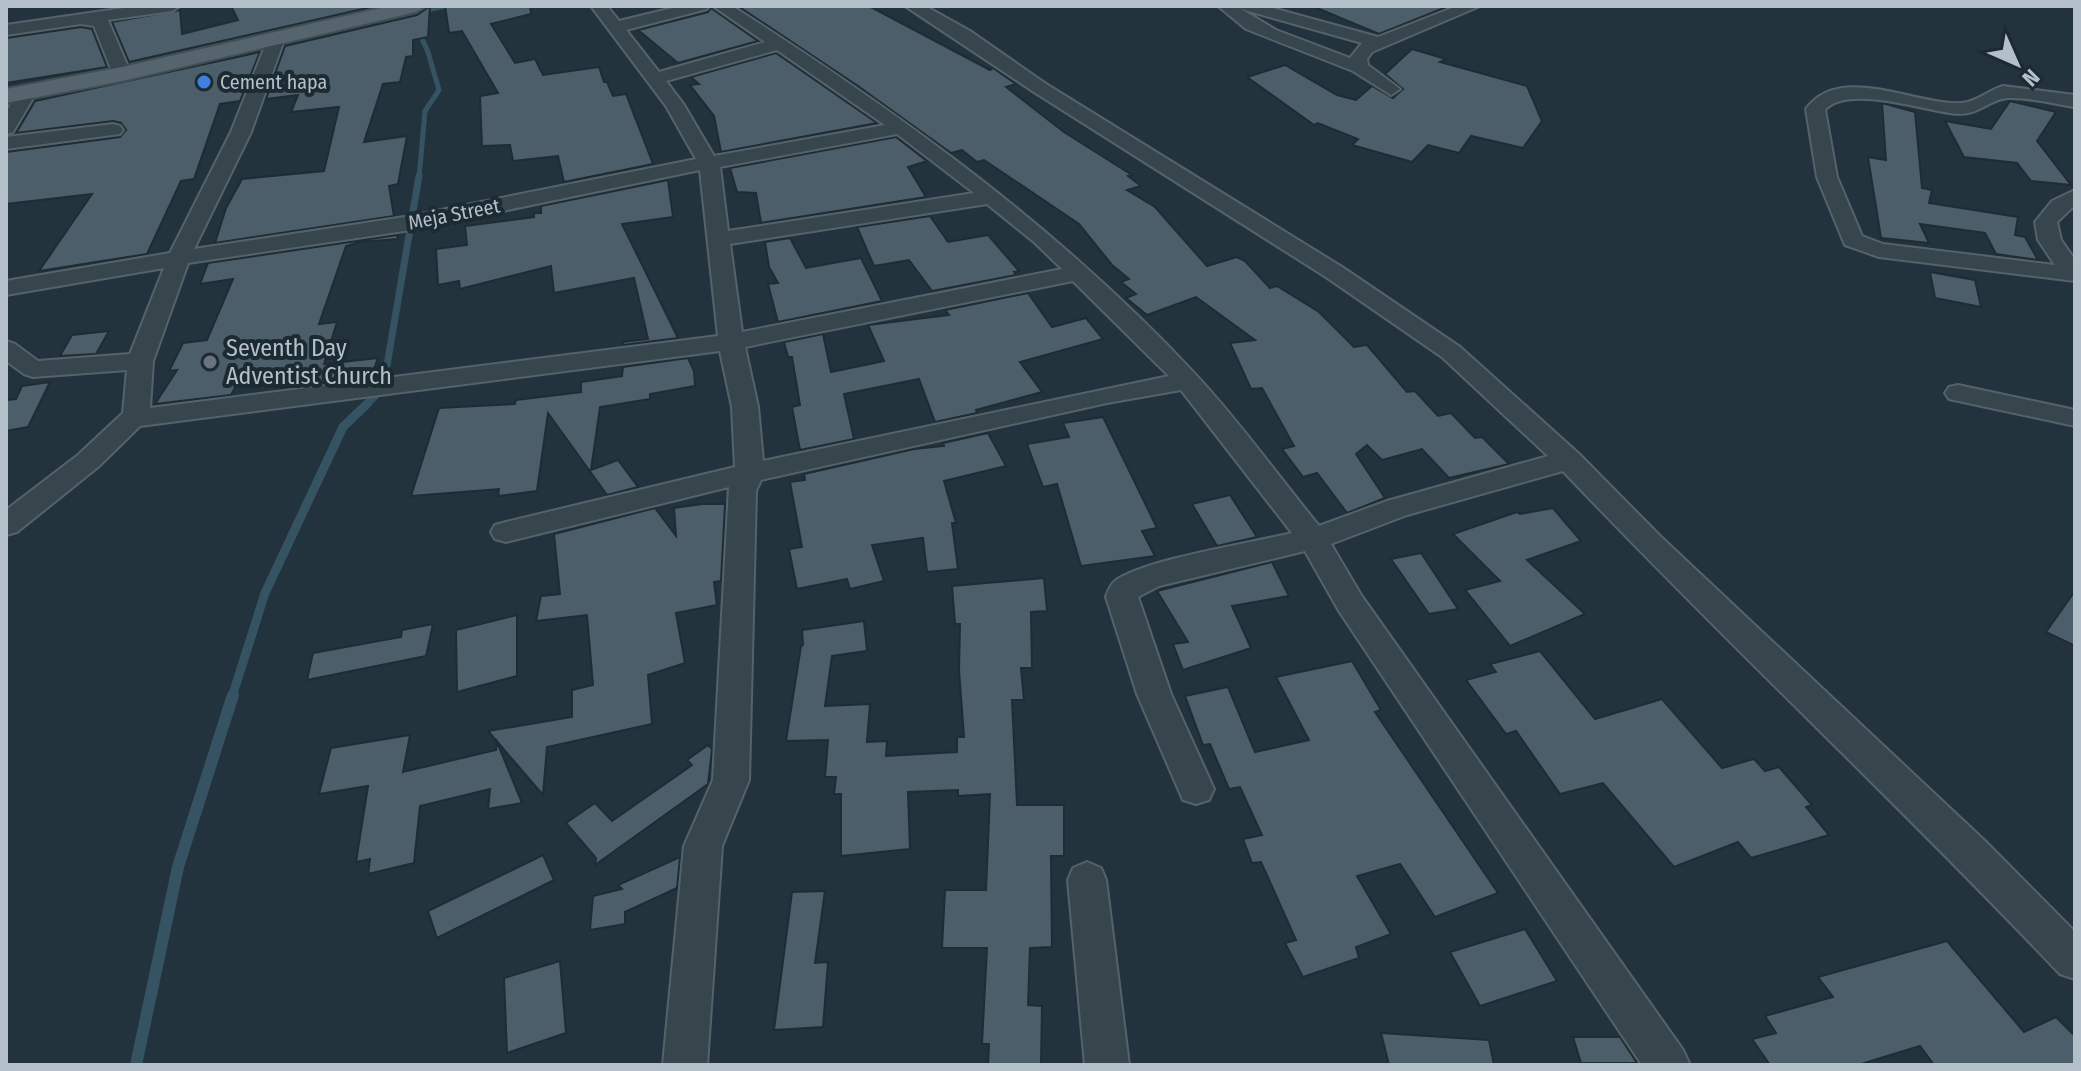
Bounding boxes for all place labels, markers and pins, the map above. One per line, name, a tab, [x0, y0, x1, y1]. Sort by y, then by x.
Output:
place label: Cement hapa	[220, 70, 327, 94]
marker: Cement hapa	[195, 73, 213, 91]
place label: Seventh Day Adventist Church	[226, 334, 392, 390]
marker: Seventh Day Adventist Church	[201, 353, 219, 371]

